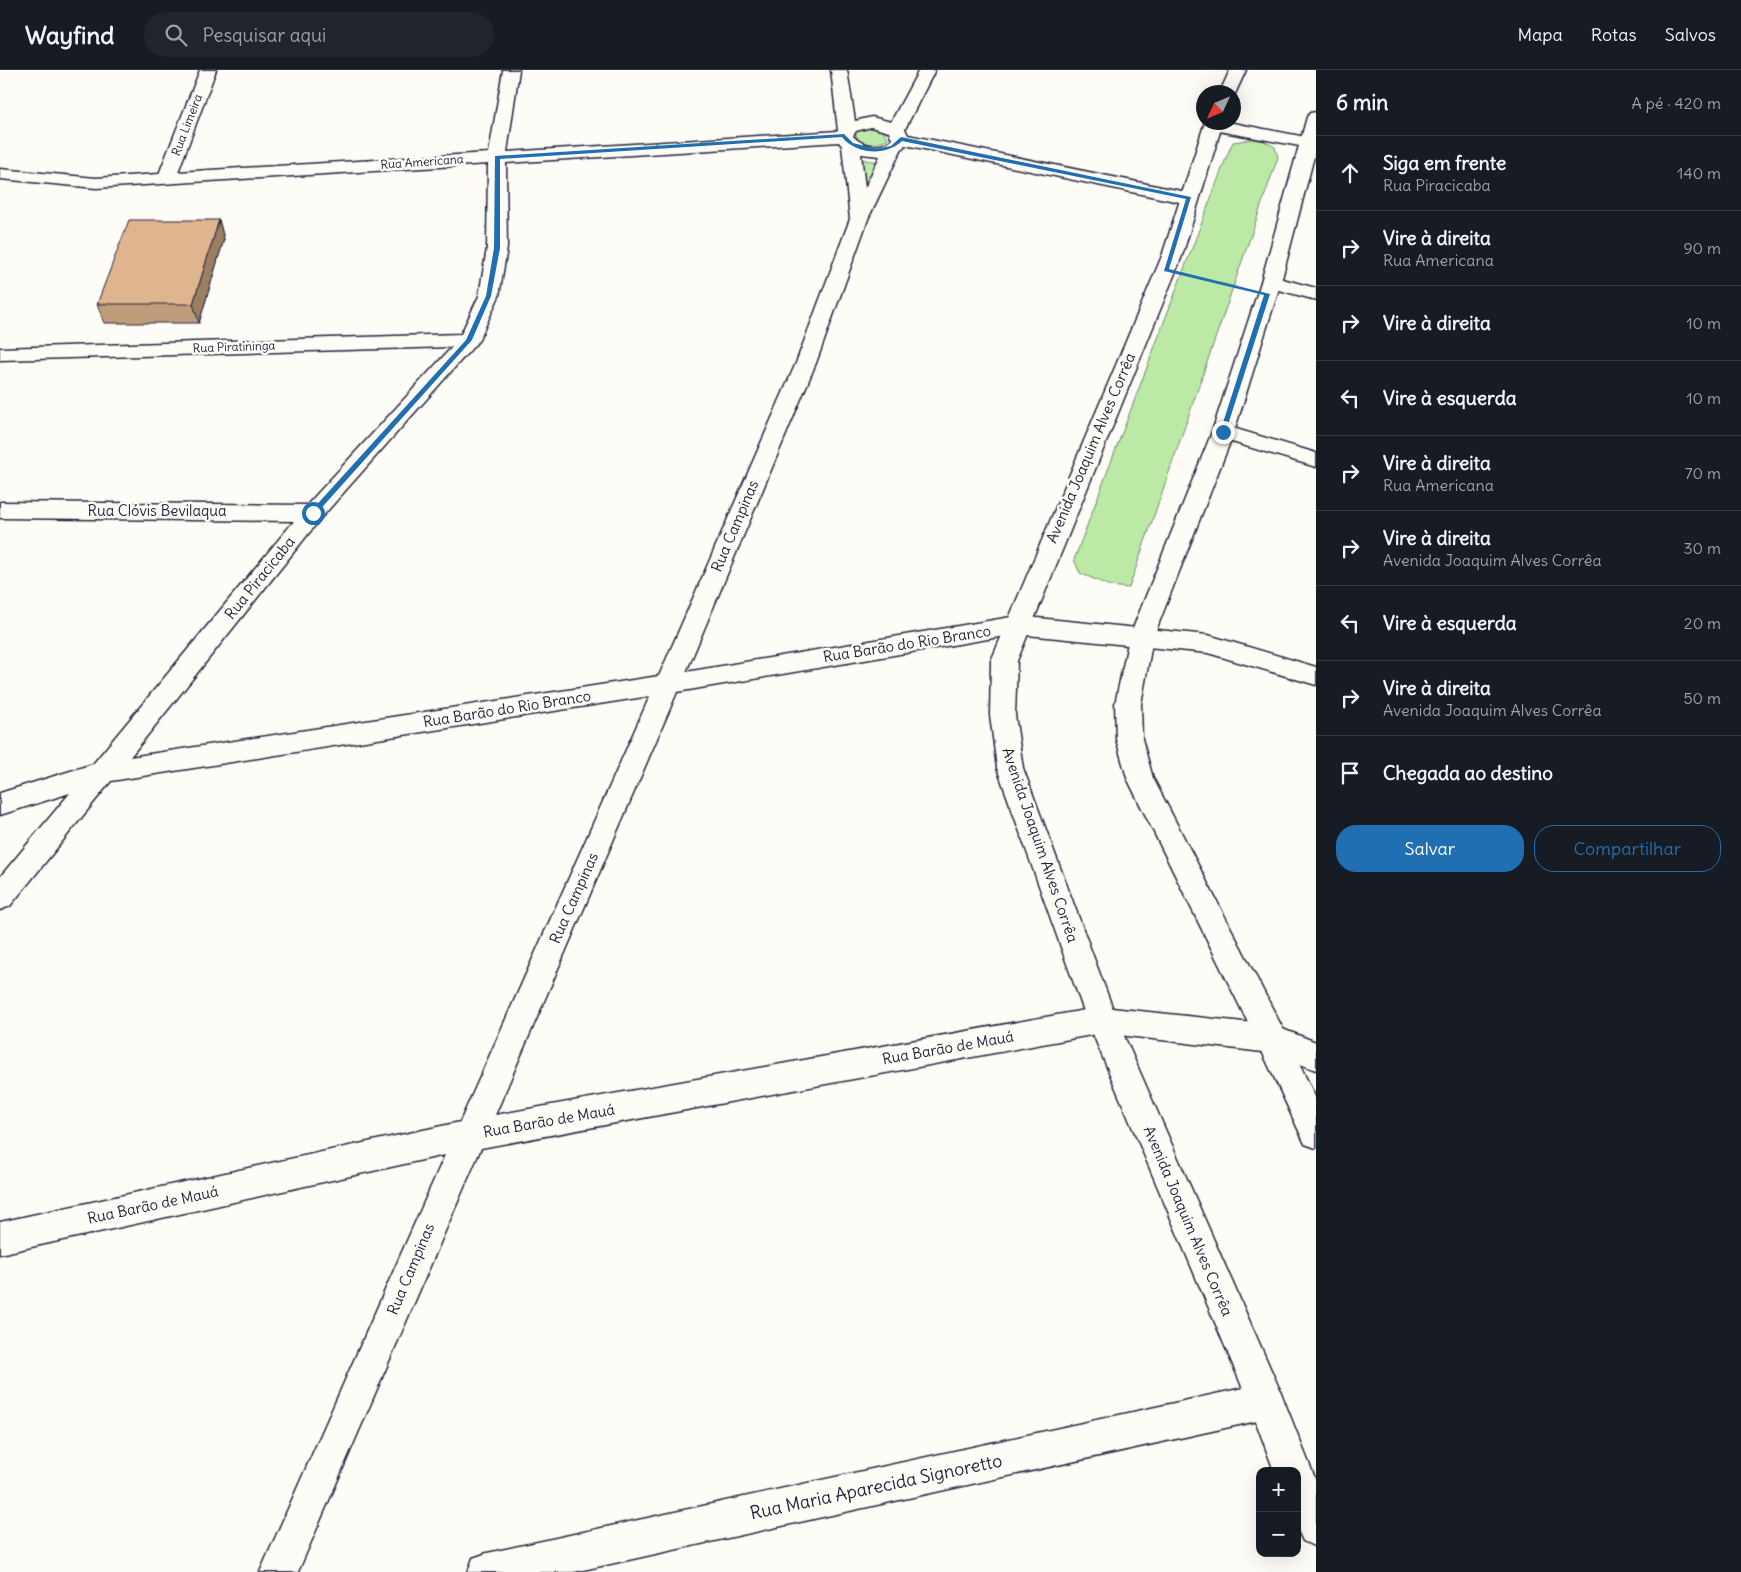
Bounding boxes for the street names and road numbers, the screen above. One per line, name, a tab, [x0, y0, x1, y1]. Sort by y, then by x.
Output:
street label: Rua Limeira	[168, 92, 205, 158]
street label: Rua Americana	[380, 151, 464, 172]
street label: Rua Piratininga	[192, 338, 276, 355]
street label: Avenida Joaquim Alves Corrêa	[1042, 349, 1139, 546]
street label: Rua Campinas	[707, 477, 762, 575]
street label: Rua Clóvis Bevilaqua	[88, 501, 227, 520]
street label: Rua Piracicaba	[220, 532, 299, 623]
street label: Rua Barão do Rio Branco	[822, 621, 992, 666]
street label: Rua Barão do Rio Branco	[422, 686, 592, 731]
street label: Avenida Joaquim Alves Corrêa	[998, 745, 1083, 945]
street label: Rua Campinas	[545, 849, 602, 946]
street label: Rua Barão de Mauá	[881, 1027, 1016, 1068]
street label: Rua Barão de Mauá	[482, 1100, 617, 1141]
street label: Avenida Joaquim Alves Corrêa	[1140, 1123, 1237, 1319]
street label: Rua Barão de Mauá	[86, 1181, 221, 1228]
street label: Rua Campinas	[383, 1220, 438, 1318]
street label: Rua Maria Aparecida Signoretto	[748, 1449, 1004, 1525]

